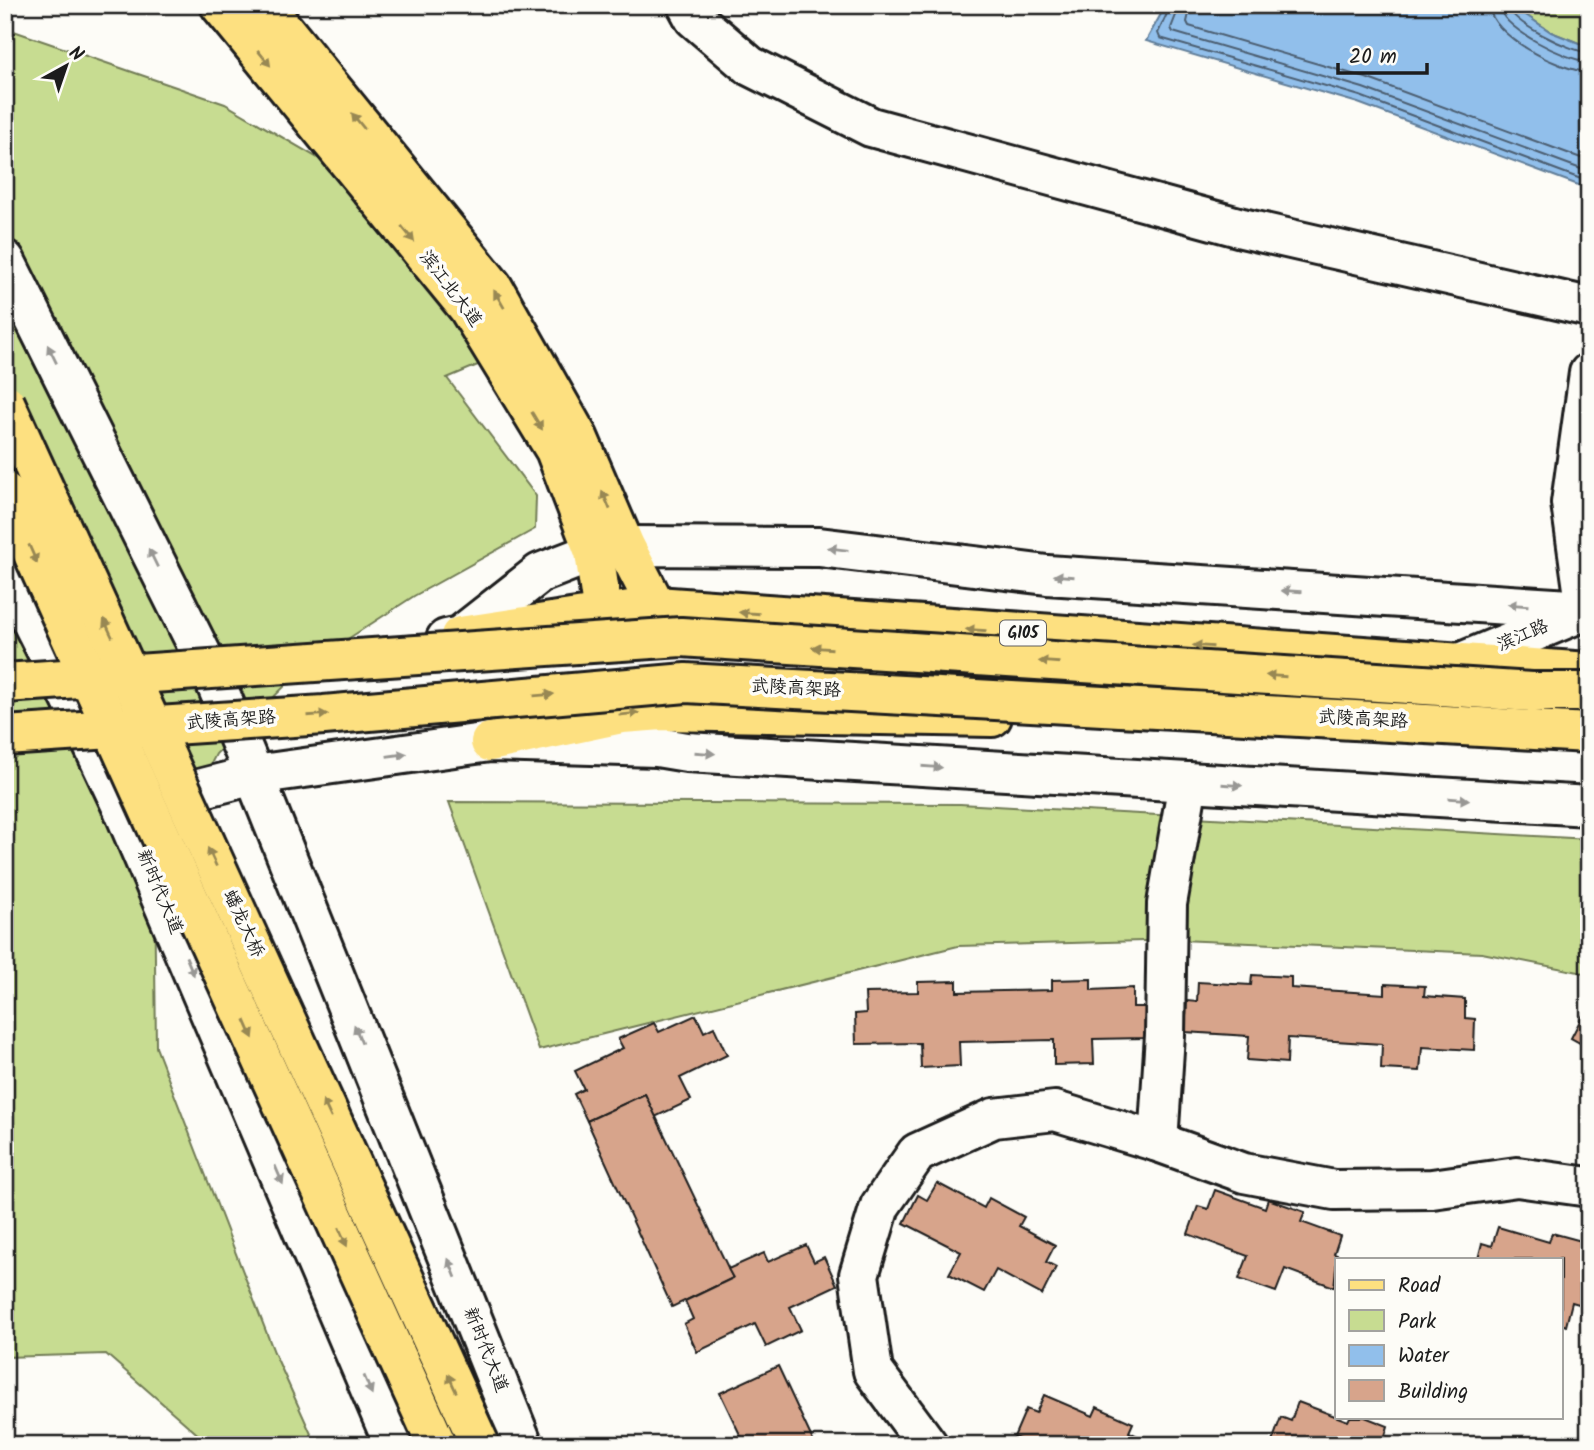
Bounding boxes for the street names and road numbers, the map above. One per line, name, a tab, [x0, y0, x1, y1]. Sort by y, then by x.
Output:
street label: 滨江北大道	[411, 244, 489, 334]
street label: 滨江路	[1492, 612, 1554, 660]
road number: G105	[1000, 620, 1046, 646]
street label: 武陵高架路	[750, 672, 842, 706]
street label: 武陵高架路	[185, 703, 277, 739]
street label: 武陵高架路	[1317, 703, 1409, 737]
street label: 新时代大道	[128, 845, 190, 939]
street label: 蟠龙大桥	[215, 885, 271, 963]
street label: 新时代大道	[455, 1303, 515, 1397]

